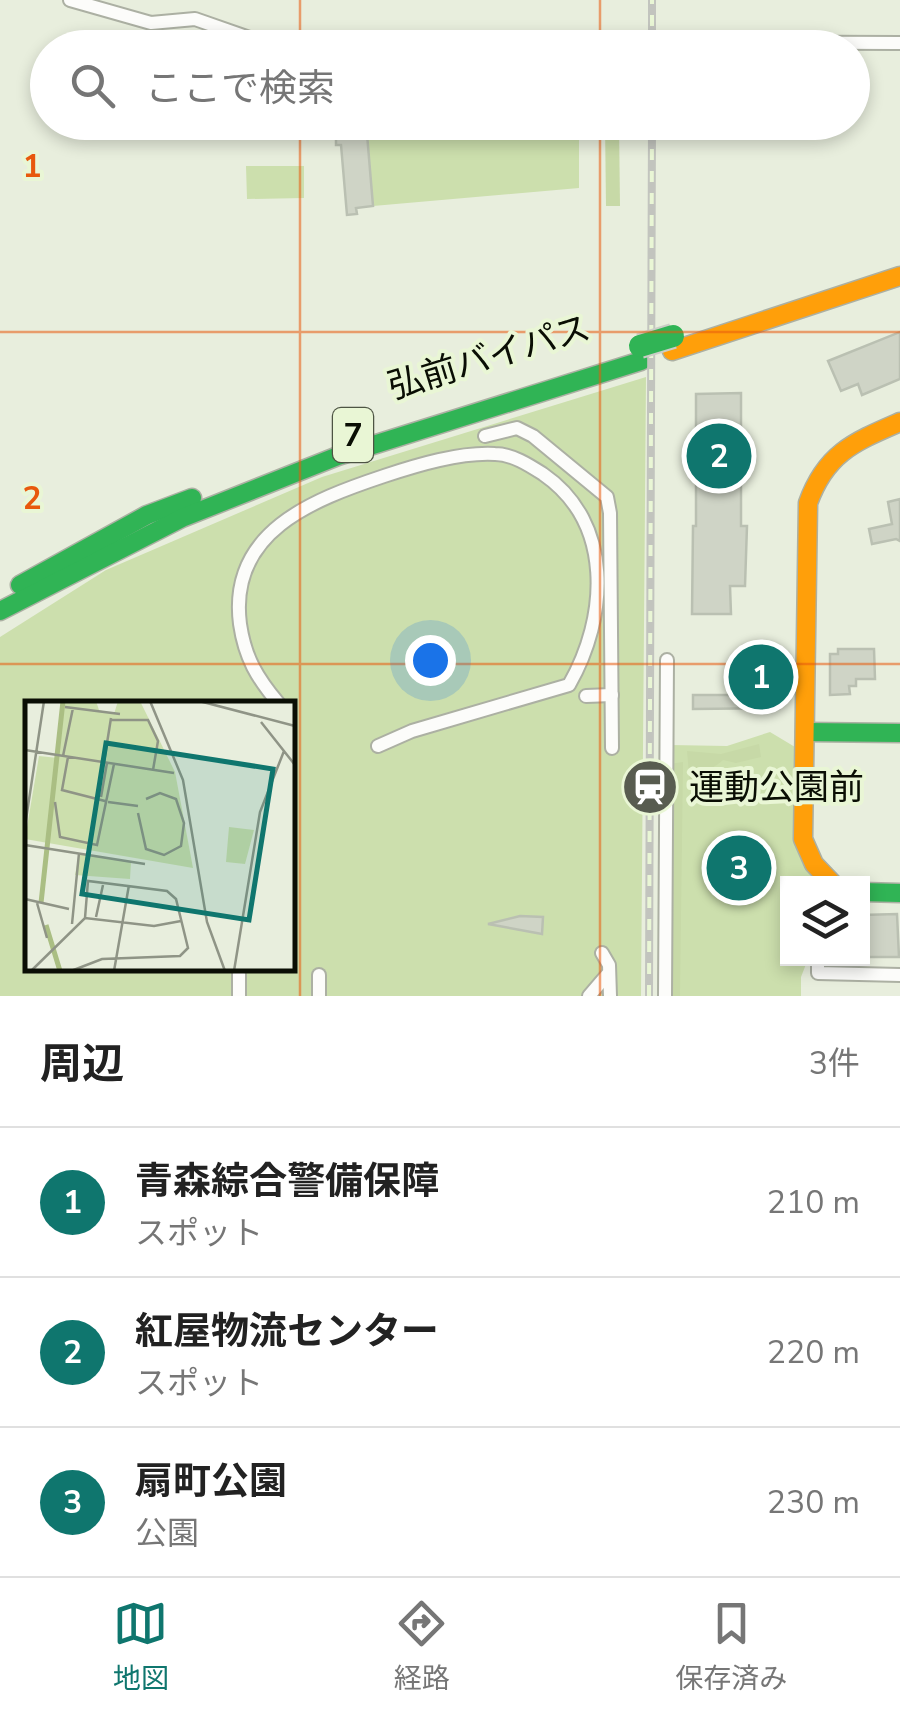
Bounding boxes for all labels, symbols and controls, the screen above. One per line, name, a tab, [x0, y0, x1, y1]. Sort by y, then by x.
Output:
search box	[30, 30, 870, 140]
icon: search	[65, 58, 120, 113]
text: ここで検索	[145, 63, 335, 114]
text: 1	[22, 145, 42, 188]
street label: 弘前バイパス	[382, 304, 596, 411]
road number: 7	[333, 408, 373, 462]
pin: 2	[686, 418, 752, 494]
text: 2	[22, 477, 42, 520]
your location	[405, 635, 456, 686]
pin: 1	[728, 640, 794, 714]
inset map	[25, 701, 295, 971]
station icon: 運動公園前	[620, 757, 680, 817]
place label: 運動公園前	[689, 764, 864, 811]
pin: 3	[706, 830, 772, 906]
map controls	[780, 876, 870, 966]
button: layers	[780, 876, 870, 966]
text: 周辺	[40, 1036, 124, 1093]
text: 3件	[809, 1042, 860, 1085]
text: 青森綜合警備保障	[135, 1156, 439, 1207]
text: 1	[63, 1181, 82, 1224]
text: 210 m	[767, 1181, 860, 1224]
text: スポット	[135, 1212, 263, 1255]
text: 紅屋物流センター	[135, 1306, 439, 1357]
text: 2	[63, 1331, 82, 1374]
text: 220 m	[767, 1331, 860, 1374]
text: スポット	[135, 1362, 263, 1405]
text: 扇町公園	[135, 1456, 287, 1507]
text: 3	[63, 1481, 82, 1524]
text: 230 m	[767, 1481, 860, 1524]
text: 公園	[135, 1512, 199, 1555]
tab: 地図	[113, 1596, 169, 1698]
tab: 経路	[394, 1596, 450, 1698]
tab: 保存済み	[675, 1596, 787, 1698]

